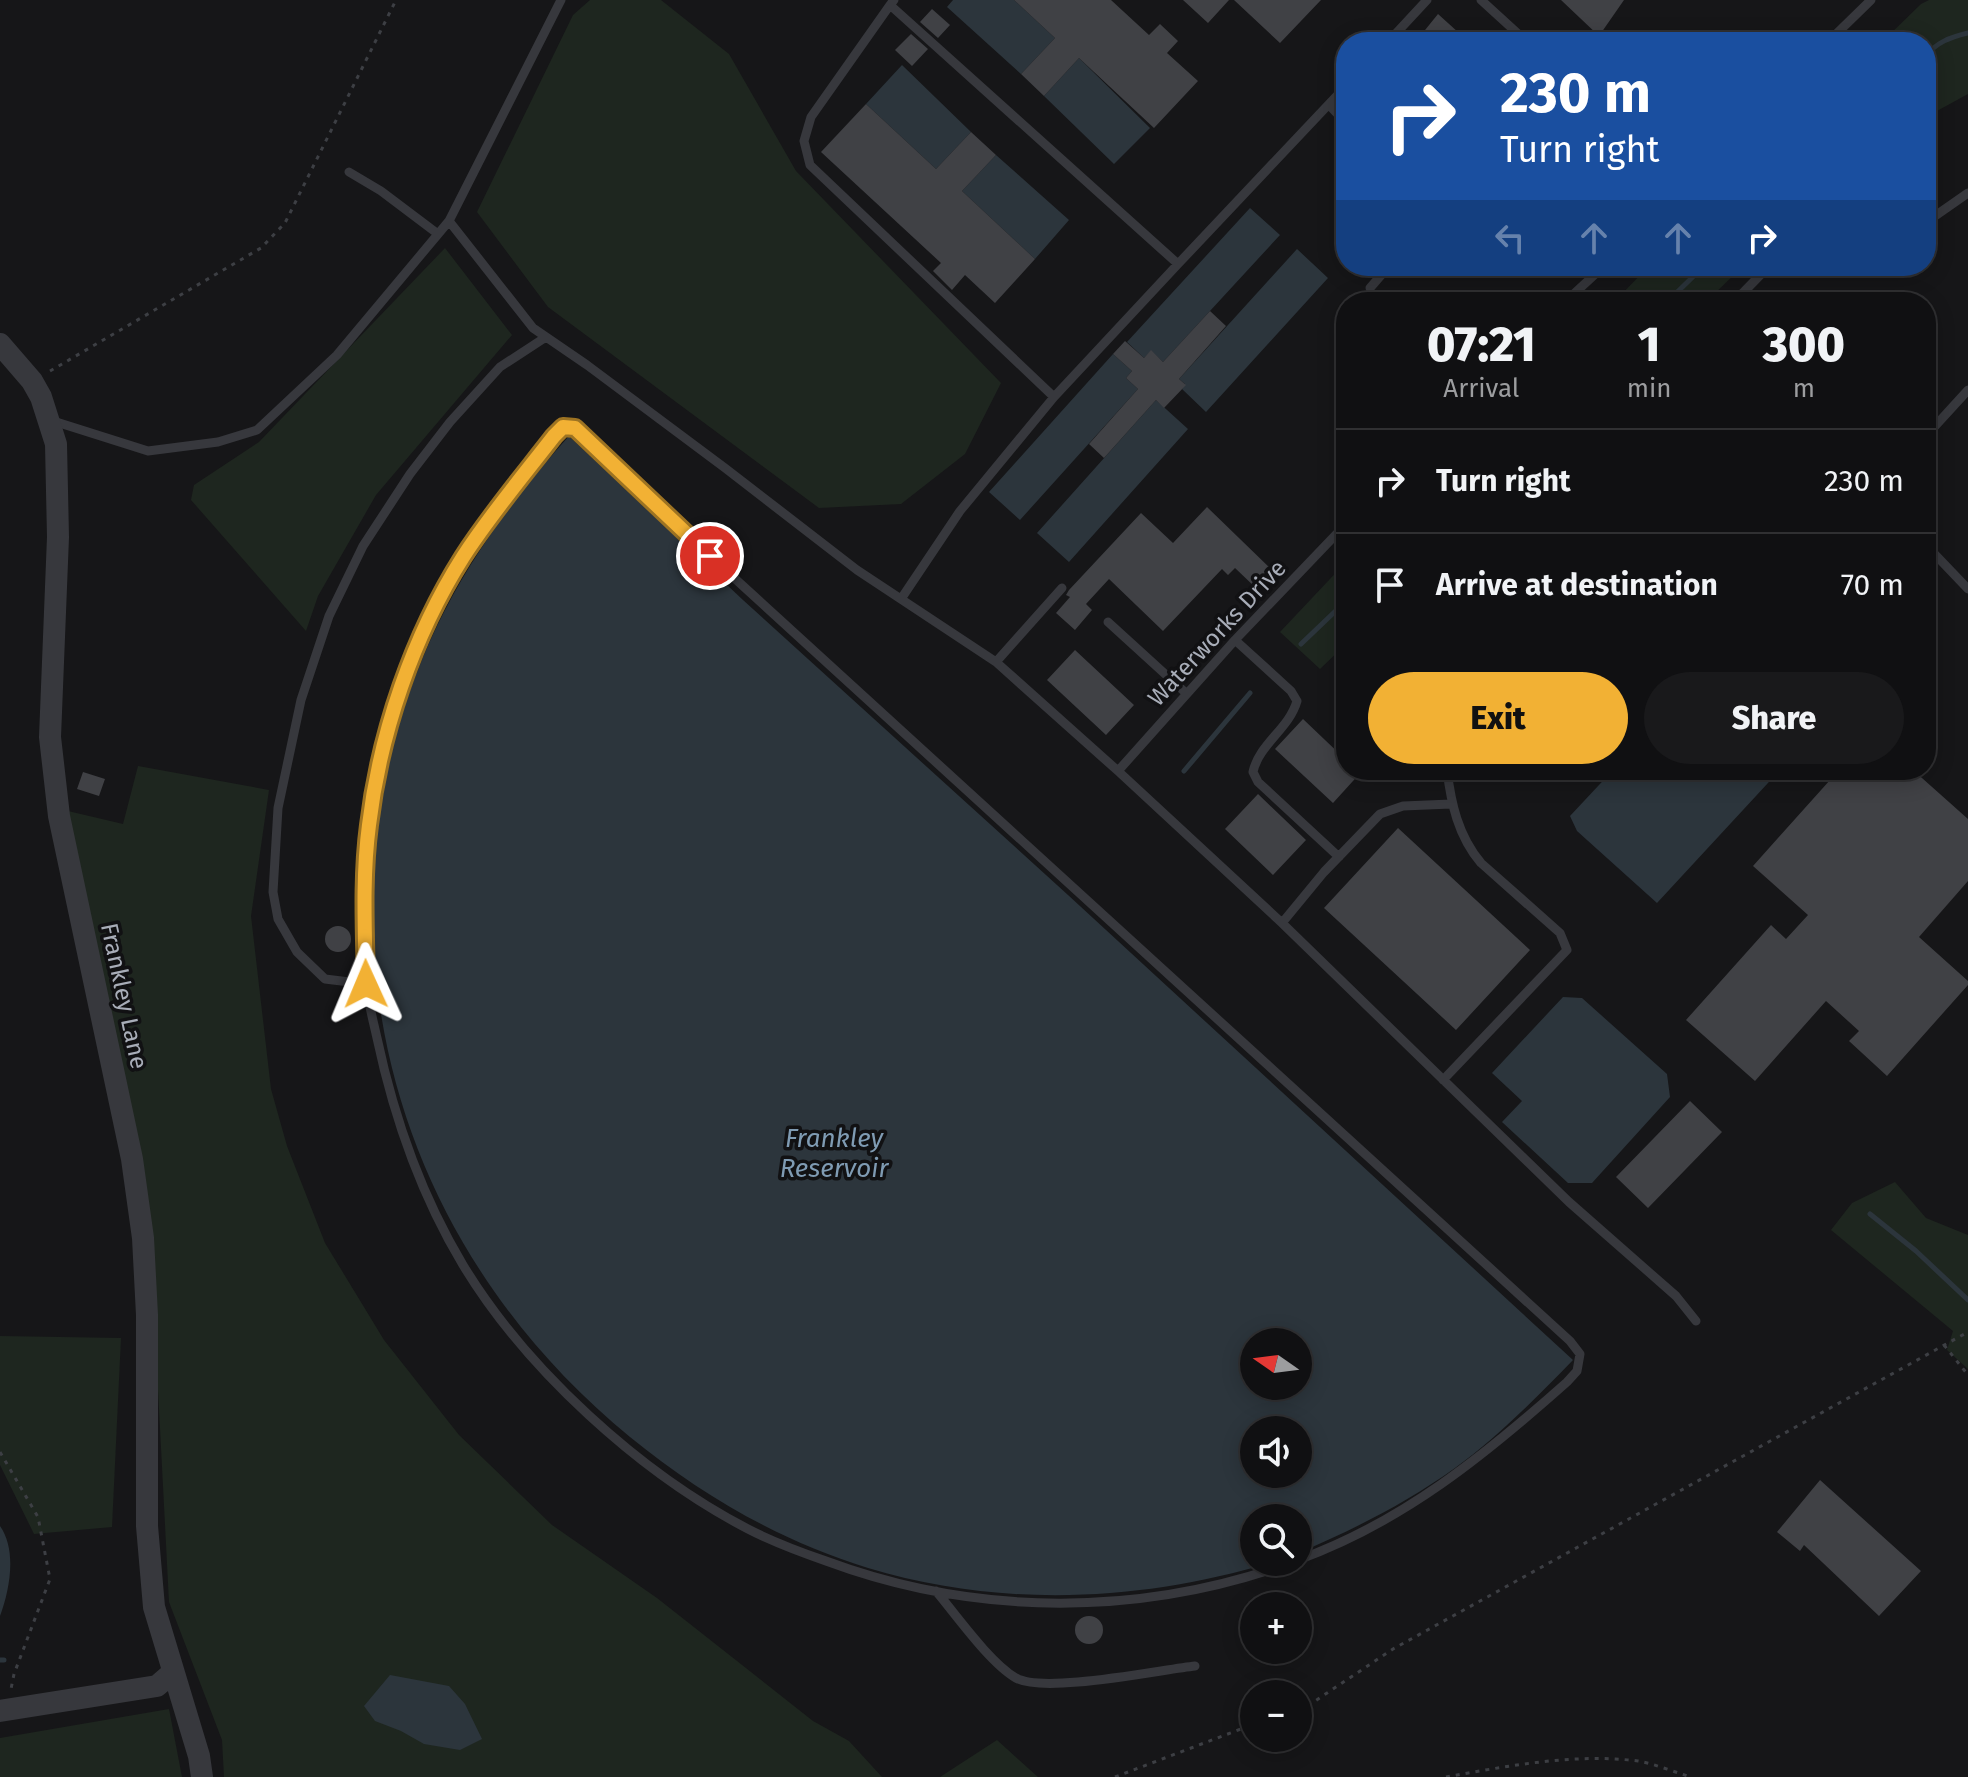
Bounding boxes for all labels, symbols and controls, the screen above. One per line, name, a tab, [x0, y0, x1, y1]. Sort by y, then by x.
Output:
text: 230 m	[1500, 60, 1651, 127]
icon: right	[1368, 64, 1472, 168]
text: Turn right	[1500, 128, 1660, 172]
icon: left	[1488, 216, 1532, 260]
icon: ahead	[1572, 216, 1616, 260]
icon: ahead	[1656, 216, 1700, 260]
icon: right	[1740, 216, 1784, 260]
text: 07:21	[1427, 316, 1536, 374]
text: 1	[1638, 316, 1661, 374]
text: 300	[1763, 316, 1845, 374]
text: Arrival	[1443, 373, 1519, 404]
text: min	[1627, 373, 1672, 404]
text: m	[1793, 373, 1815, 404]
icon: right	[1368, 459, 1412, 503]
text: Turn right	[1436, 463, 1571, 499]
text: 230 m	[1824, 463, 1904, 499]
pin	[676, 522, 744, 590]
icon: arrive	[688, 534, 732, 578]
street label: Waterworks Drive	[1142, 554, 1292, 712]
icon: arrive	[1368, 563, 1412, 607]
text: Arrive at destination	[1436, 567, 1718, 603]
text: 70 m	[1841, 567, 1904, 603]
button: Exit	[1368, 672, 1628, 764]
button: Share	[1644, 672, 1904, 764]
street label: Frankley Lane	[95, 920, 153, 1072]
position arrow	[324, 942, 408, 1026]
water label: Frankley Reservoir	[780, 1123, 889, 1184]
north arrow	[1240, 1328, 1312, 1400]
map controls	[1240, 1328, 1312, 1752]
button: sound	[1240, 1416, 1312, 1488]
button: search	[1240, 1504, 1312, 1576]
button: +	[1240, 1592, 1312, 1664]
button: −	[1240, 1680, 1312, 1752]

